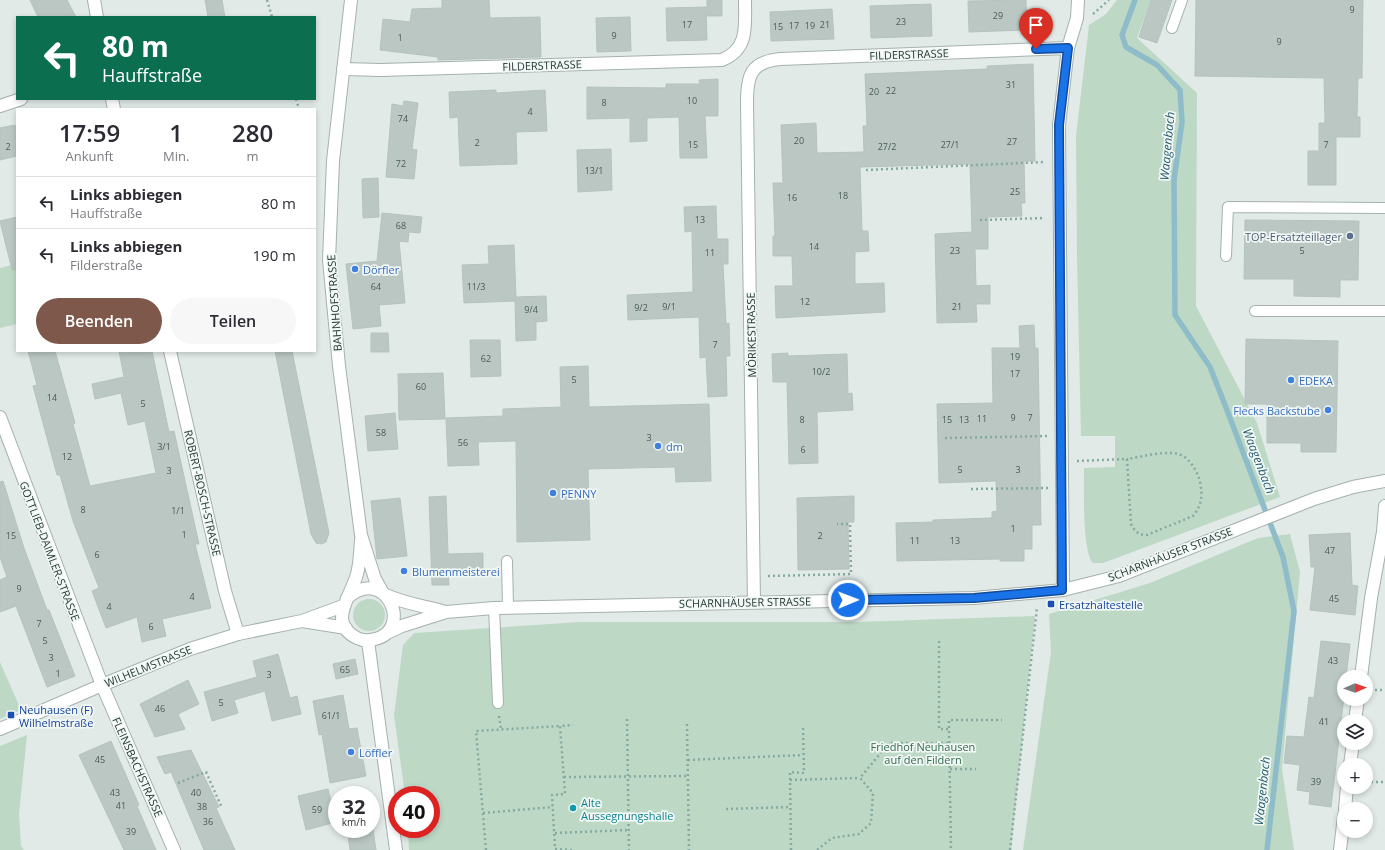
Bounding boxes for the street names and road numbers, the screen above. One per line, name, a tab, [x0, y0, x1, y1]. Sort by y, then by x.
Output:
street label: FILDERSTRASSE	[869, 45, 949, 63]
street label: FILDERSTRASSE	[502, 56, 582, 74]
street label: BAHNHOFSTRASSE	[323, 254, 345, 352]
street label: MÖRIKESTRASSE	[743, 292, 759, 378]
street label: ROBERT-BOSCH-STRASSE	[181, 428, 225, 558]
street label: GOTTLIEB-DAIMLER-STRASSE	[16, 479, 84, 623]
street label: SCHARNHÄUSER STRASSE	[1106, 523, 1234, 585]
street label: SCHARNHÄUSER STRASSE	[679, 593, 811, 611]
street label: WILHELMSTRASSE	[102, 642, 194, 690]
street label: FLEINSBACHSTRASSE	[109, 715, 167, 819]

